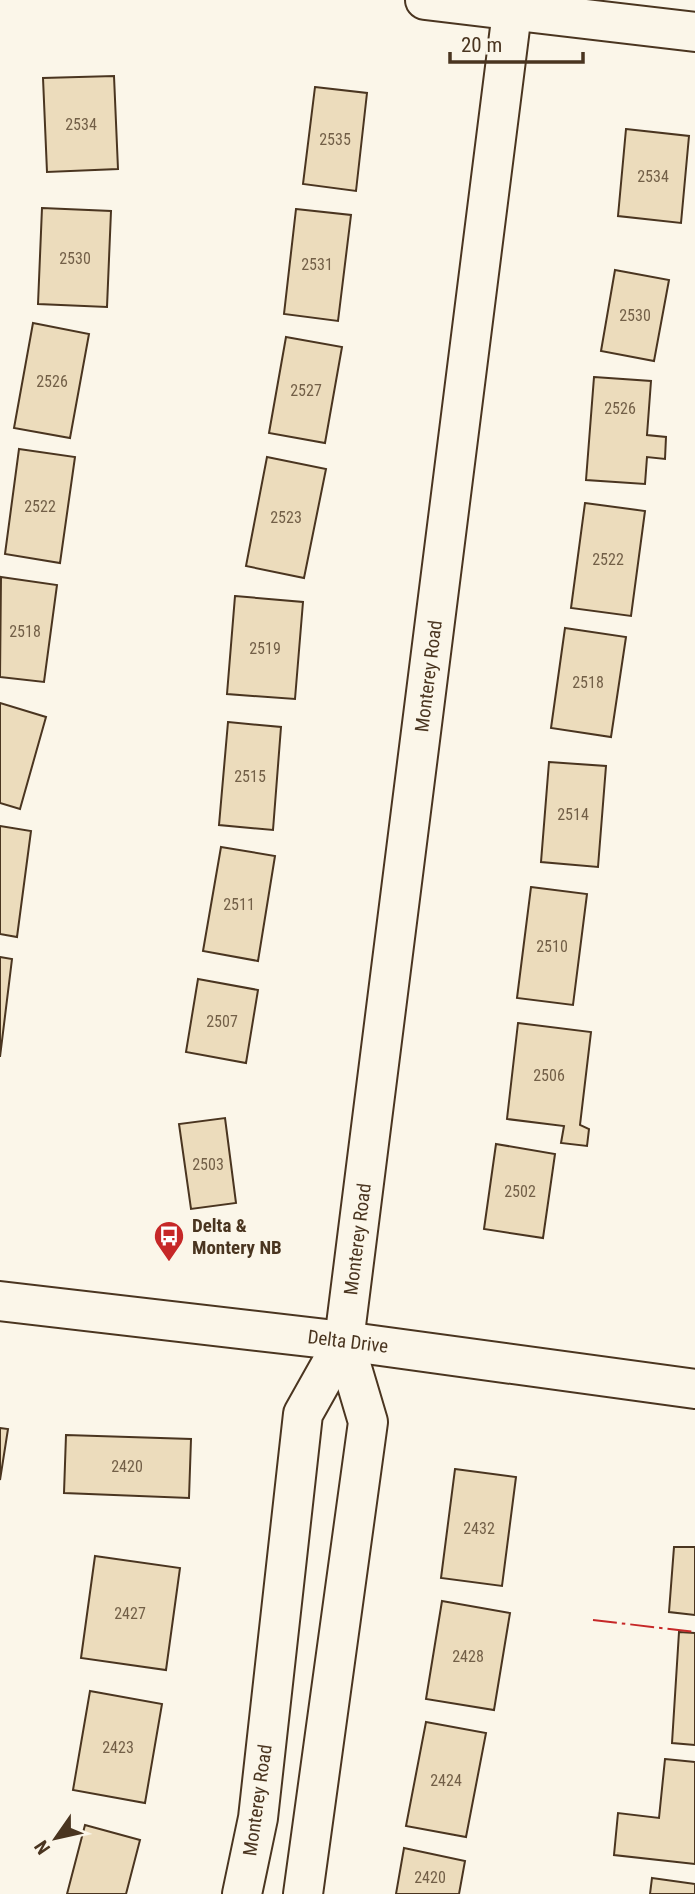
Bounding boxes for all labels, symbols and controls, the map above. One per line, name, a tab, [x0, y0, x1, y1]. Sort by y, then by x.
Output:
scale bar	[450, 21, 583, 65]
text: 20 m	[461, 33, 502, 57]
house number: 2534	[65, 115, 97, 134]
house number: 2535	[319, 130, 351, 149]
house number: 2534	[637, 167, 669, 186]
house number: 2530	[59, 249, 91, 268]
house number: 2531	[301, 255, 333, 274]
house number: 2530	[619, 306, 651, 325]
house number: 2526	[36, 372, 68, 391]
house number: 2527	[290, 381, 322, 400]
house number: 2526	[604, 399, 636, 418]
house number: 2522	[24, 497, 56, 516]
house number: 2523	[270, 508, 302, 527]
house number: 2522	[592, 550, 624, 569]
street label: Monterey Road	[410, 619, 447, 733]
house number: 2518	[9, 622, 41, 641]
house number: 2519	[249, 639, 281, 658]
house number: 2518	[572, 673, 604, 692]
house number: 2515	[234, 767, 266, 786]
house number: 2514	[557, 805, 589, 824]
house number: 2511	[223, 895, 255, 914]
house number: 2510	[536, 937, 568, 956]
house number: 2507	[206, 1012, 238, 1031]
house number: 2506	[533, 1066, 565, 1085]
house number: 2503	[192, 1155, 224, 1174]
street label: Monterey Road	[339, 1182, 376, 1296]
house number: 2502	[504, 1182, 536, 1201]
place label: Delta & Montery NB	[192, 1214, 282, 1259]
bus stop icon: Delta & Montery NB	[152, 1219, 186, 1263]
street label: Delta Drive	[306, 1325, 390, 1358]
house number: 2420	[111, 1457, 143, 1476]
house number: 2432	[463, 1519, 495, 1538]
house number: 2427	[114, 1604, 146, 1623]
house number: 2428	[452, 1647, 484, 1666]
house number: 2423	[102, 1738, 134, 1757]
street label: Monterey Road	[238, 1743, 277, 1857]
house number: 2424	[430, 1771, 462, 1790]
north arrow	[21, 1803, 91, 1873]
text: N	[30, 1836, 55, 1858]
house number: 2420	[414, 1868, 446, 1887]

